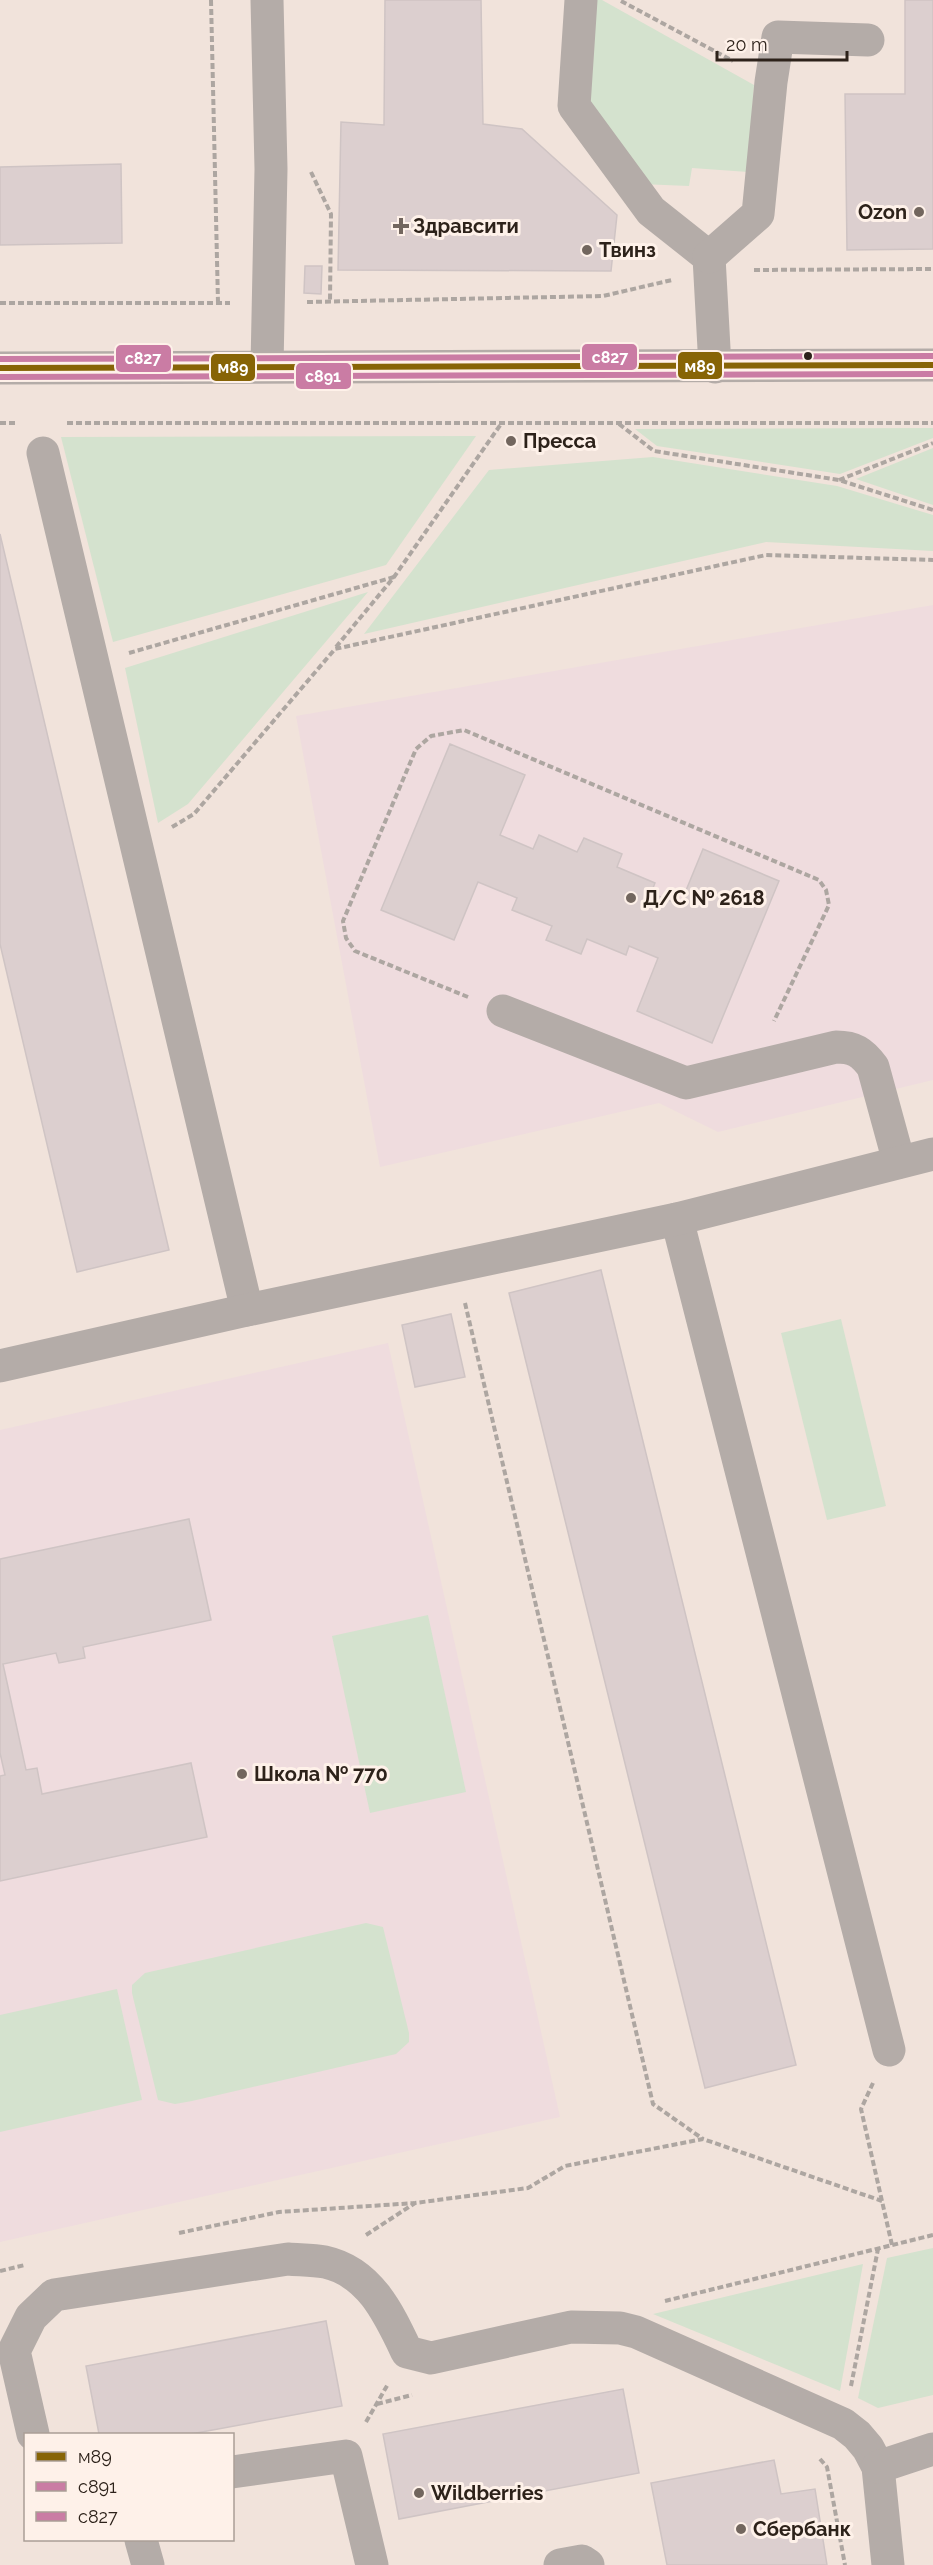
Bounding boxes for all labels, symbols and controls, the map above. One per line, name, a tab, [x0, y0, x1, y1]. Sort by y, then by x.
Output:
scale bar	[717, 24, 848, 62]
text: 20 m	[726, 34, 768, 55]
place label: Ozon	[858, 200, 907, 224]
marker: Ozon	[912, 205, 926, 219]
place label: Здравсити	[413, 214, 519, 238]
marker: Здравсити	[394, 219, 408, 233]
place label: Твинз	[599, 238, 656, 262]
marker: Твинз	[580, 243, 594, 257]
line badge: с827	[581, 343, 638, 371]
line badge: с827	[115, 344, 172, 373]
text: с827	[592, 348, 628, 367]
text: с827	[125, 349, 161, 368]
unlabelled marker	[802, 350, 814, 362]
line badge: м89	[677, 351, 723, 380]
line badge: м89	[210, 353, 256, 382]
text: м89	[685, 357, 715, 376]
text: м89	[218, 358, 248, 377]
line badge: с891	[295, 362, 352, 390]
text: с891	[305, 367, 341, 386]
place label: Пресса	[523, 429, 596, 453]
marker: Пресса	[504, 434, 518, 448]
place label: Д/C № 2618	[643, 886, 765, 910]
marker: Д/C № 2618	[624, 891, 638, 905]
place label: Школа № 770	[254, 1762, 388, 1786]
marker: Школа № 770	[235, 1767, 249, 1781]
legend	[24, 2433, 234, 2541]
text: м89	[78, 2446, 112, 2467]
text: с891	[78, 2476, 117, 2497]
place label: Wildberries	[431, 2481, 544, 2505]
marker: Wildberries	[412, 2486, 426, 2500]
text: с827	[78, 2506, 118, 2527]
place label: Сбербанк	[753, 2517, 851, 2541]
marker: Сбербанк	[734, 2522, 748, 2536]

